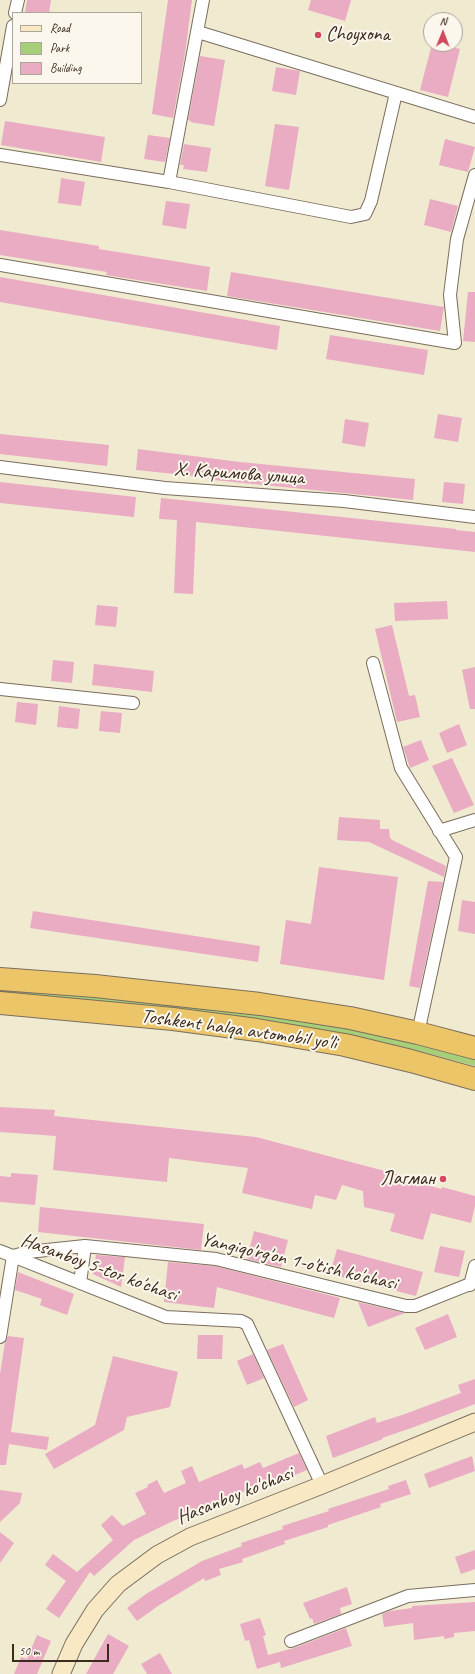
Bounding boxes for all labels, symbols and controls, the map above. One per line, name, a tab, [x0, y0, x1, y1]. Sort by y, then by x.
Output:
legend	[12, 12, 142, 84]
north arrow	[423, 12, 463, 52]
text: N	[440, 14, 447, 28]
text: Road	[50, 20, 70, 36]
place label: Choyxona	[326, 23, 390, 47]
marker: Choyxona	[313, 30, 323, 40]
text: Park	[50, 40, 69, 56]
text: Building	[50, 60, 82, 76]
street label: Х. Каримова улица	[173, 457, 305, 491]
street label: Toshkent halqa avtomobil yo'li	[140, 1004, 338, 1056]
place label: Лагман	[381, 1167, 435, 1191]
marker: Лагман	[438, 1174, 448, 1184]
street label: Yangiqo'rg'on 1-o'tish ko'chasi	[199, 1228, 399, 1296]
street label: Hasanboy 5-tor ko'chasi	[17, 1229, 181, 1307]
street label: Hasanboy ko'chasi	[173, 1462, 297, 1530]
scale bar	[14, 1636, 111, 1662]
text: 50 m	[19, 1643, 39, 1659]

